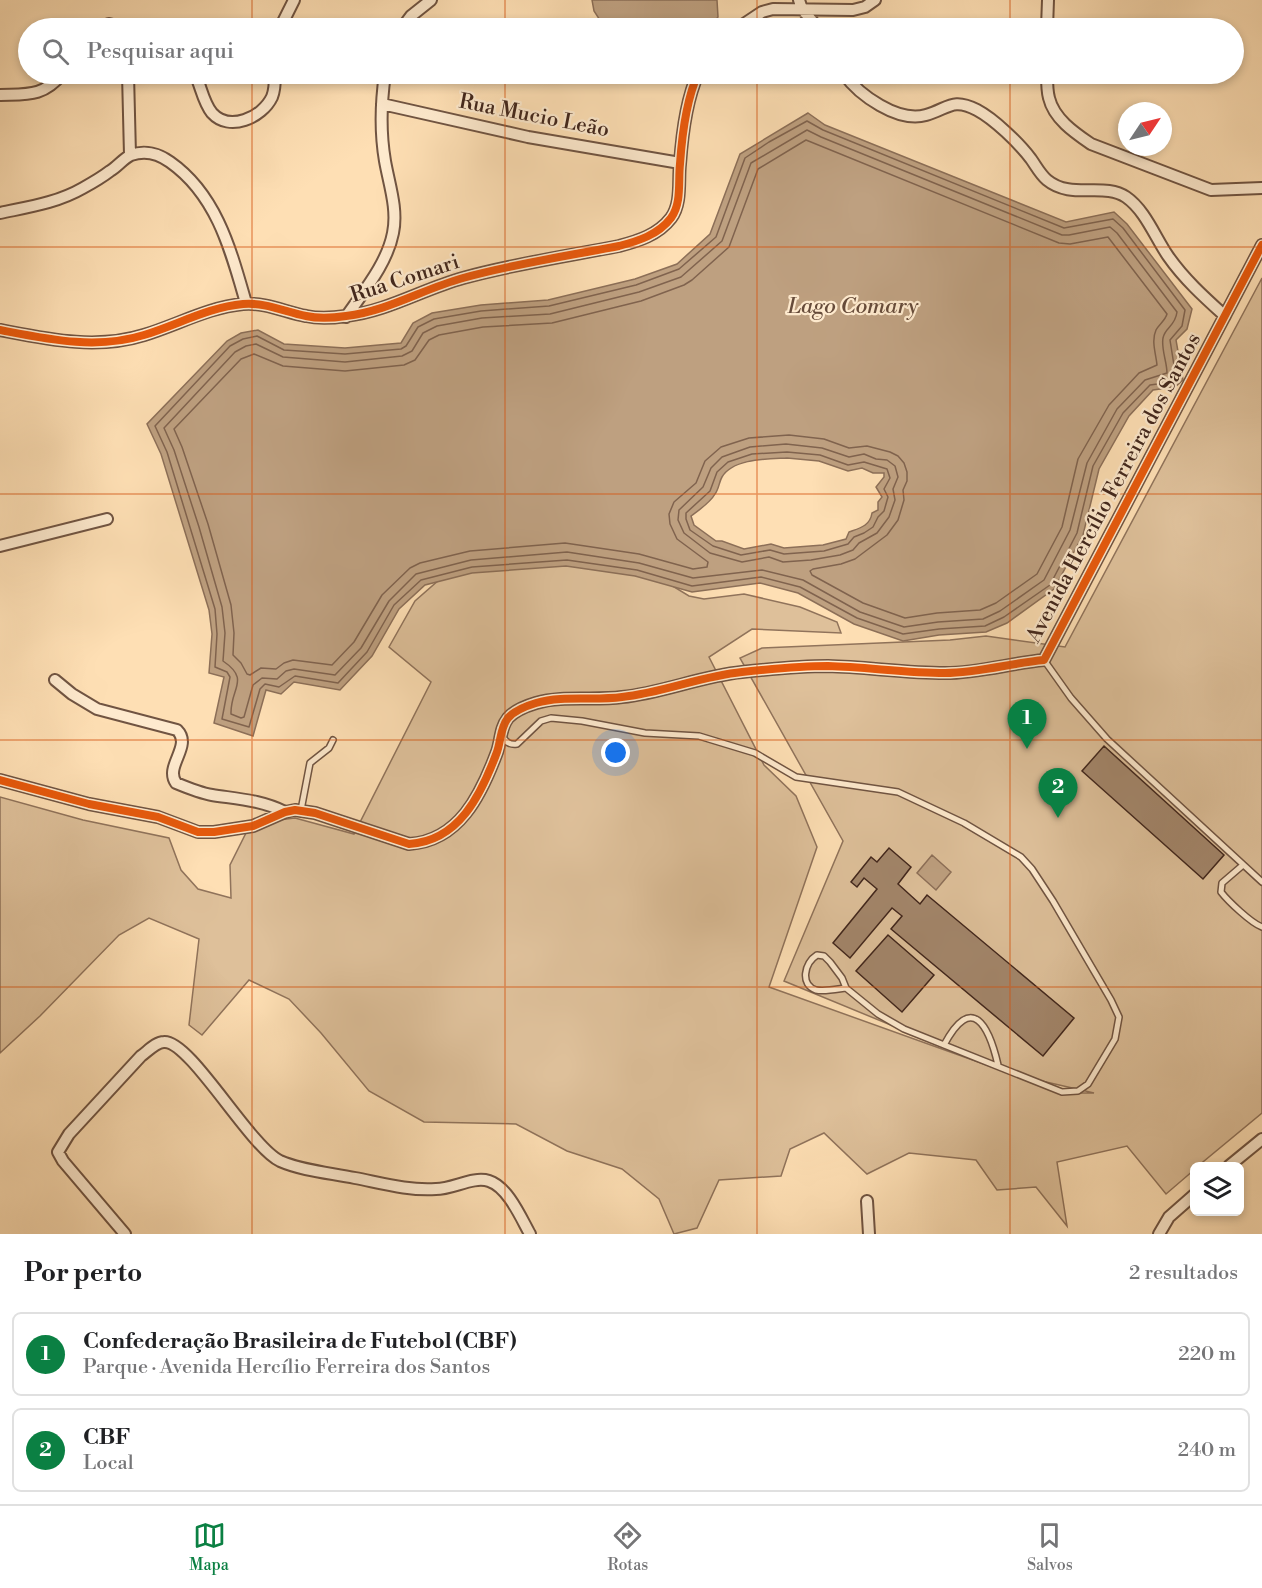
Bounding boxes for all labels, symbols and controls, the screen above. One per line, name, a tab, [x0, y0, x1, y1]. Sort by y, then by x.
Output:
search box	[18, 18, 1244, 84]
icon: search	[39, 35, 72, 68]
text: Pesquisar aqui	[87, 38, 234, 65]
street label: Rua Mucio Leão	[457, 89, 611, 143]
north arrow	[1118, 102, 1172, 156]
street label: Rua Comari	[347, 249, 463, 309]
water label: Lago Comary	[787, 293, 919, 320]
street label: Avenida Hercílio Ferreira dos Santos	[1021, 329, 1207, 648]
pin: 1	[1008, 700, 1046, 749]
your location	[601, 738, 630, 767]
pin: 2	[1038, 768, 1078, 818]
map controls	[1190, 1162, 1244, 1216]
button: layers	[1190, 1162, 1244, 1216]
text: Por perto	[24, 1257, 142, 1289]
text: 2 resultados	[1129, 1261, 1238, 1286]
text: Confederação Brasileira de Futebol (CBF)	[83, 1328, 517, 1355]
text: 1	[41, 1342, 50, 1367]
text: 220 m	[1178, 1342, 1236, 1367]
text: Parque · Avenida Hercílio Ferreira dos Santos	[83, 1355, 490, 1380]
text: CBF	[83, 1424, 131, 1451]
text: 2	[39, 1438, 52, 1463]
text: 240 m	[1178, 1438, 1236, 1463]
text: Local	[83, 1451, 134, 1476]
tab: Mapa	[189, 1519, 229, 1575]
tab: Rotas	[608, 1519, 648, 1575]
tab: Salvos	[1027, 1519, 1073, 1575]

